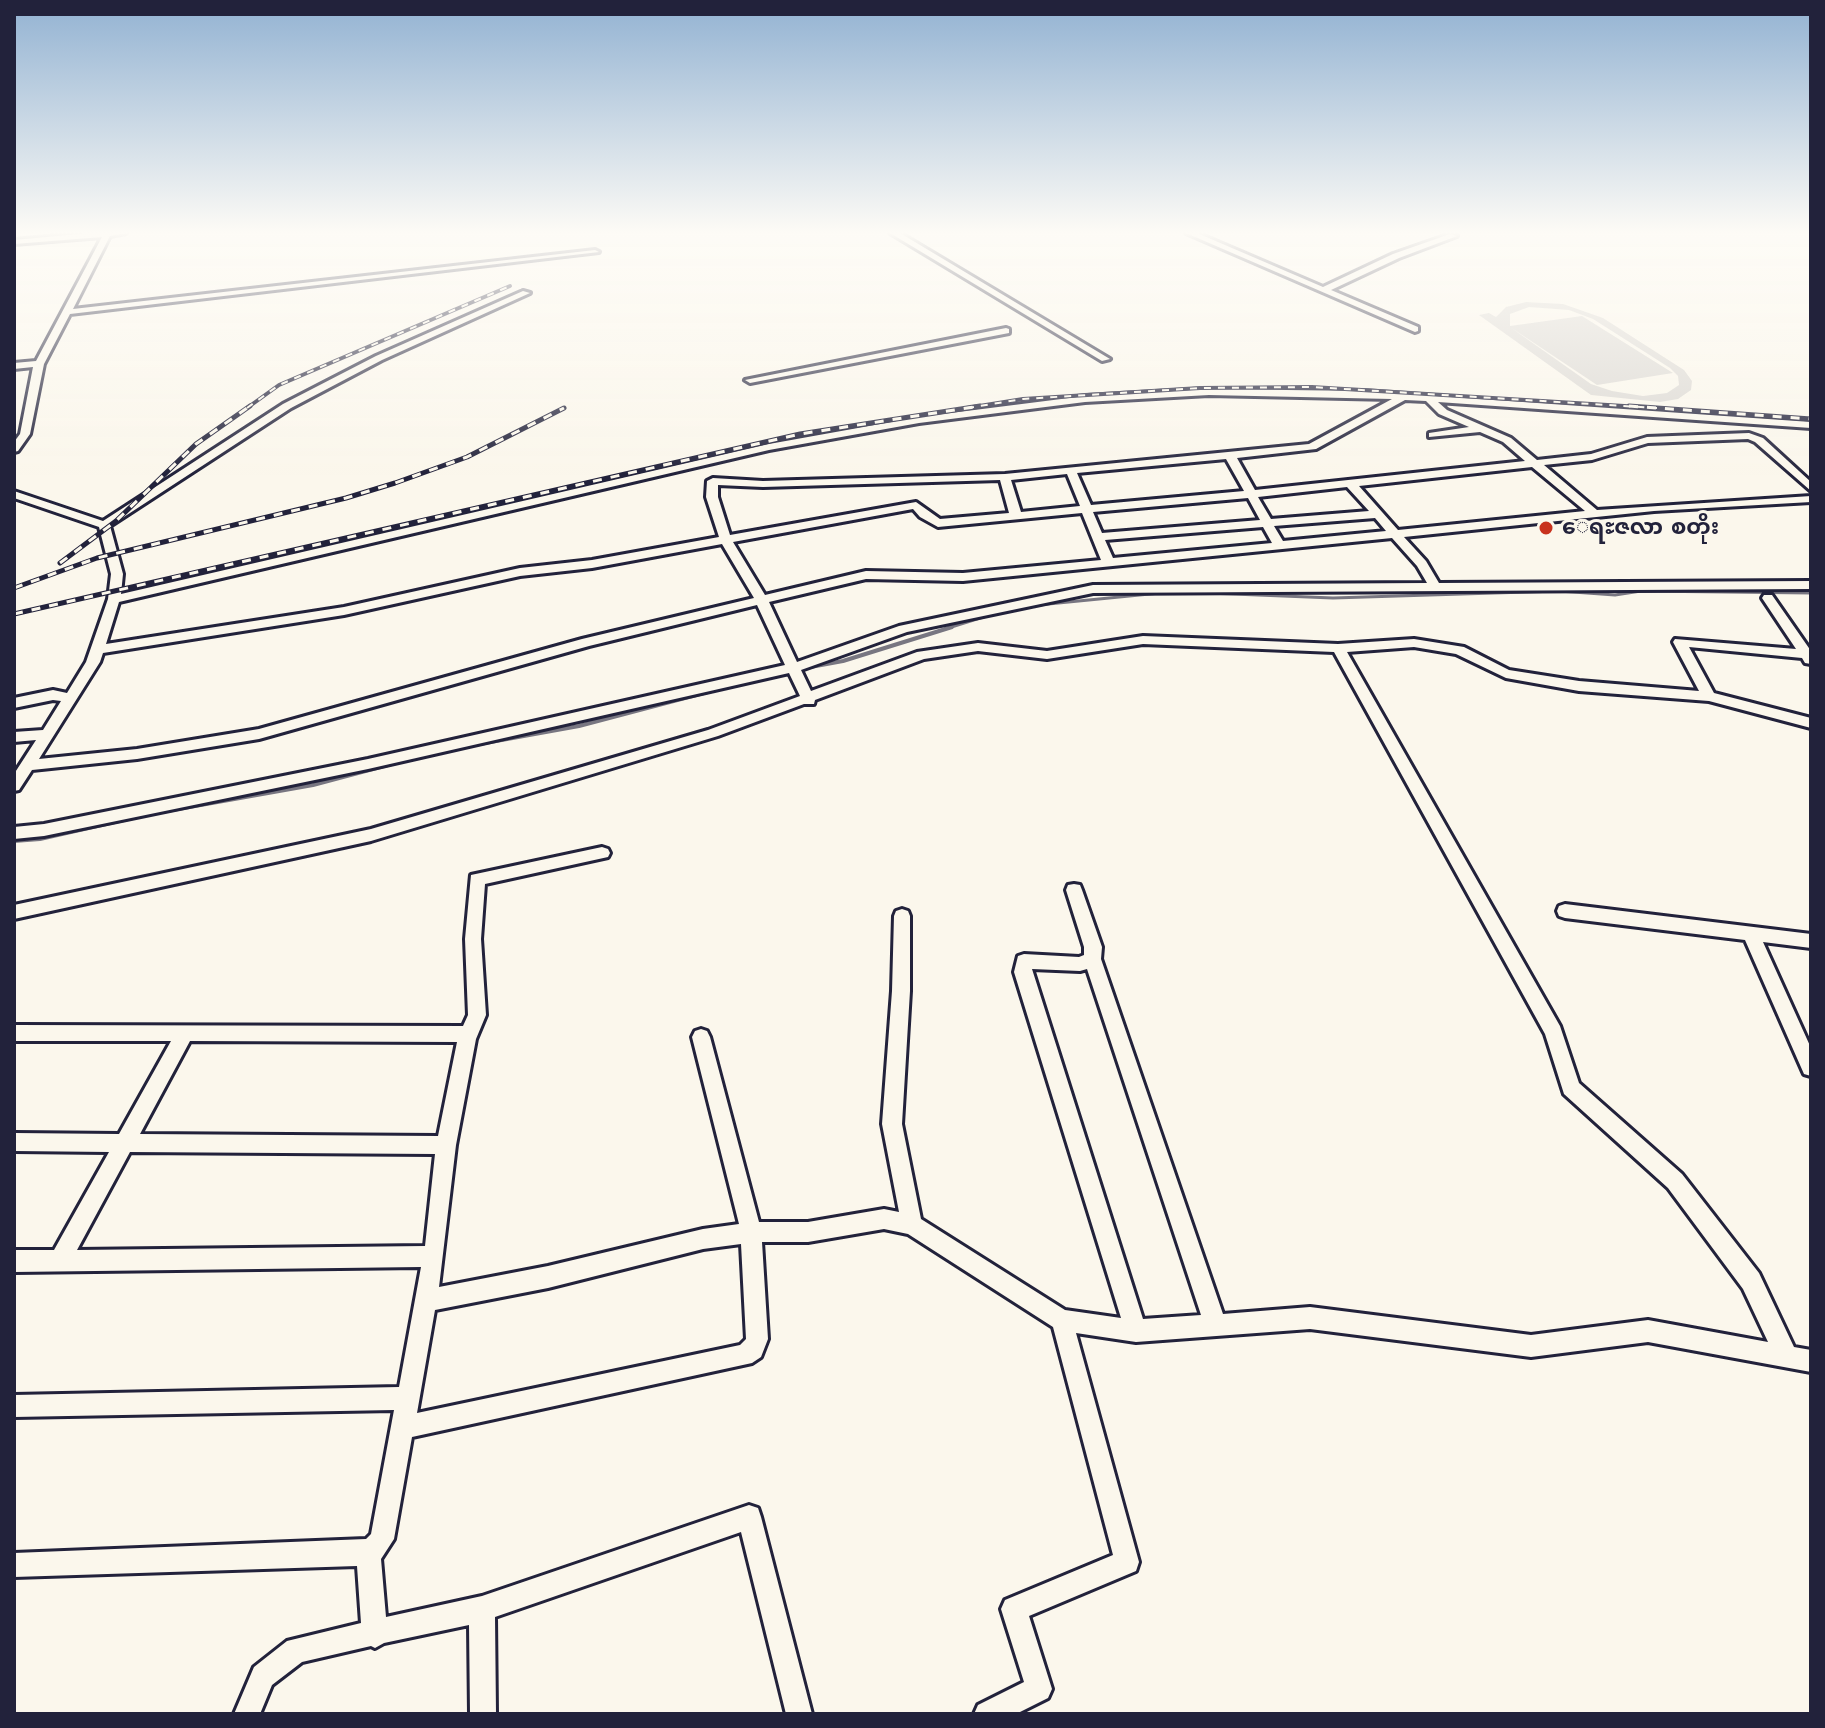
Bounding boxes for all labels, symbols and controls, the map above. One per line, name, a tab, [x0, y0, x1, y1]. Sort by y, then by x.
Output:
place label: ေရႊဇလာ စတိုး	[1562, 515, 1719, 541]
marker: ေရႊဇလာ စတိုး	[1537, 519, 1555, 537]

